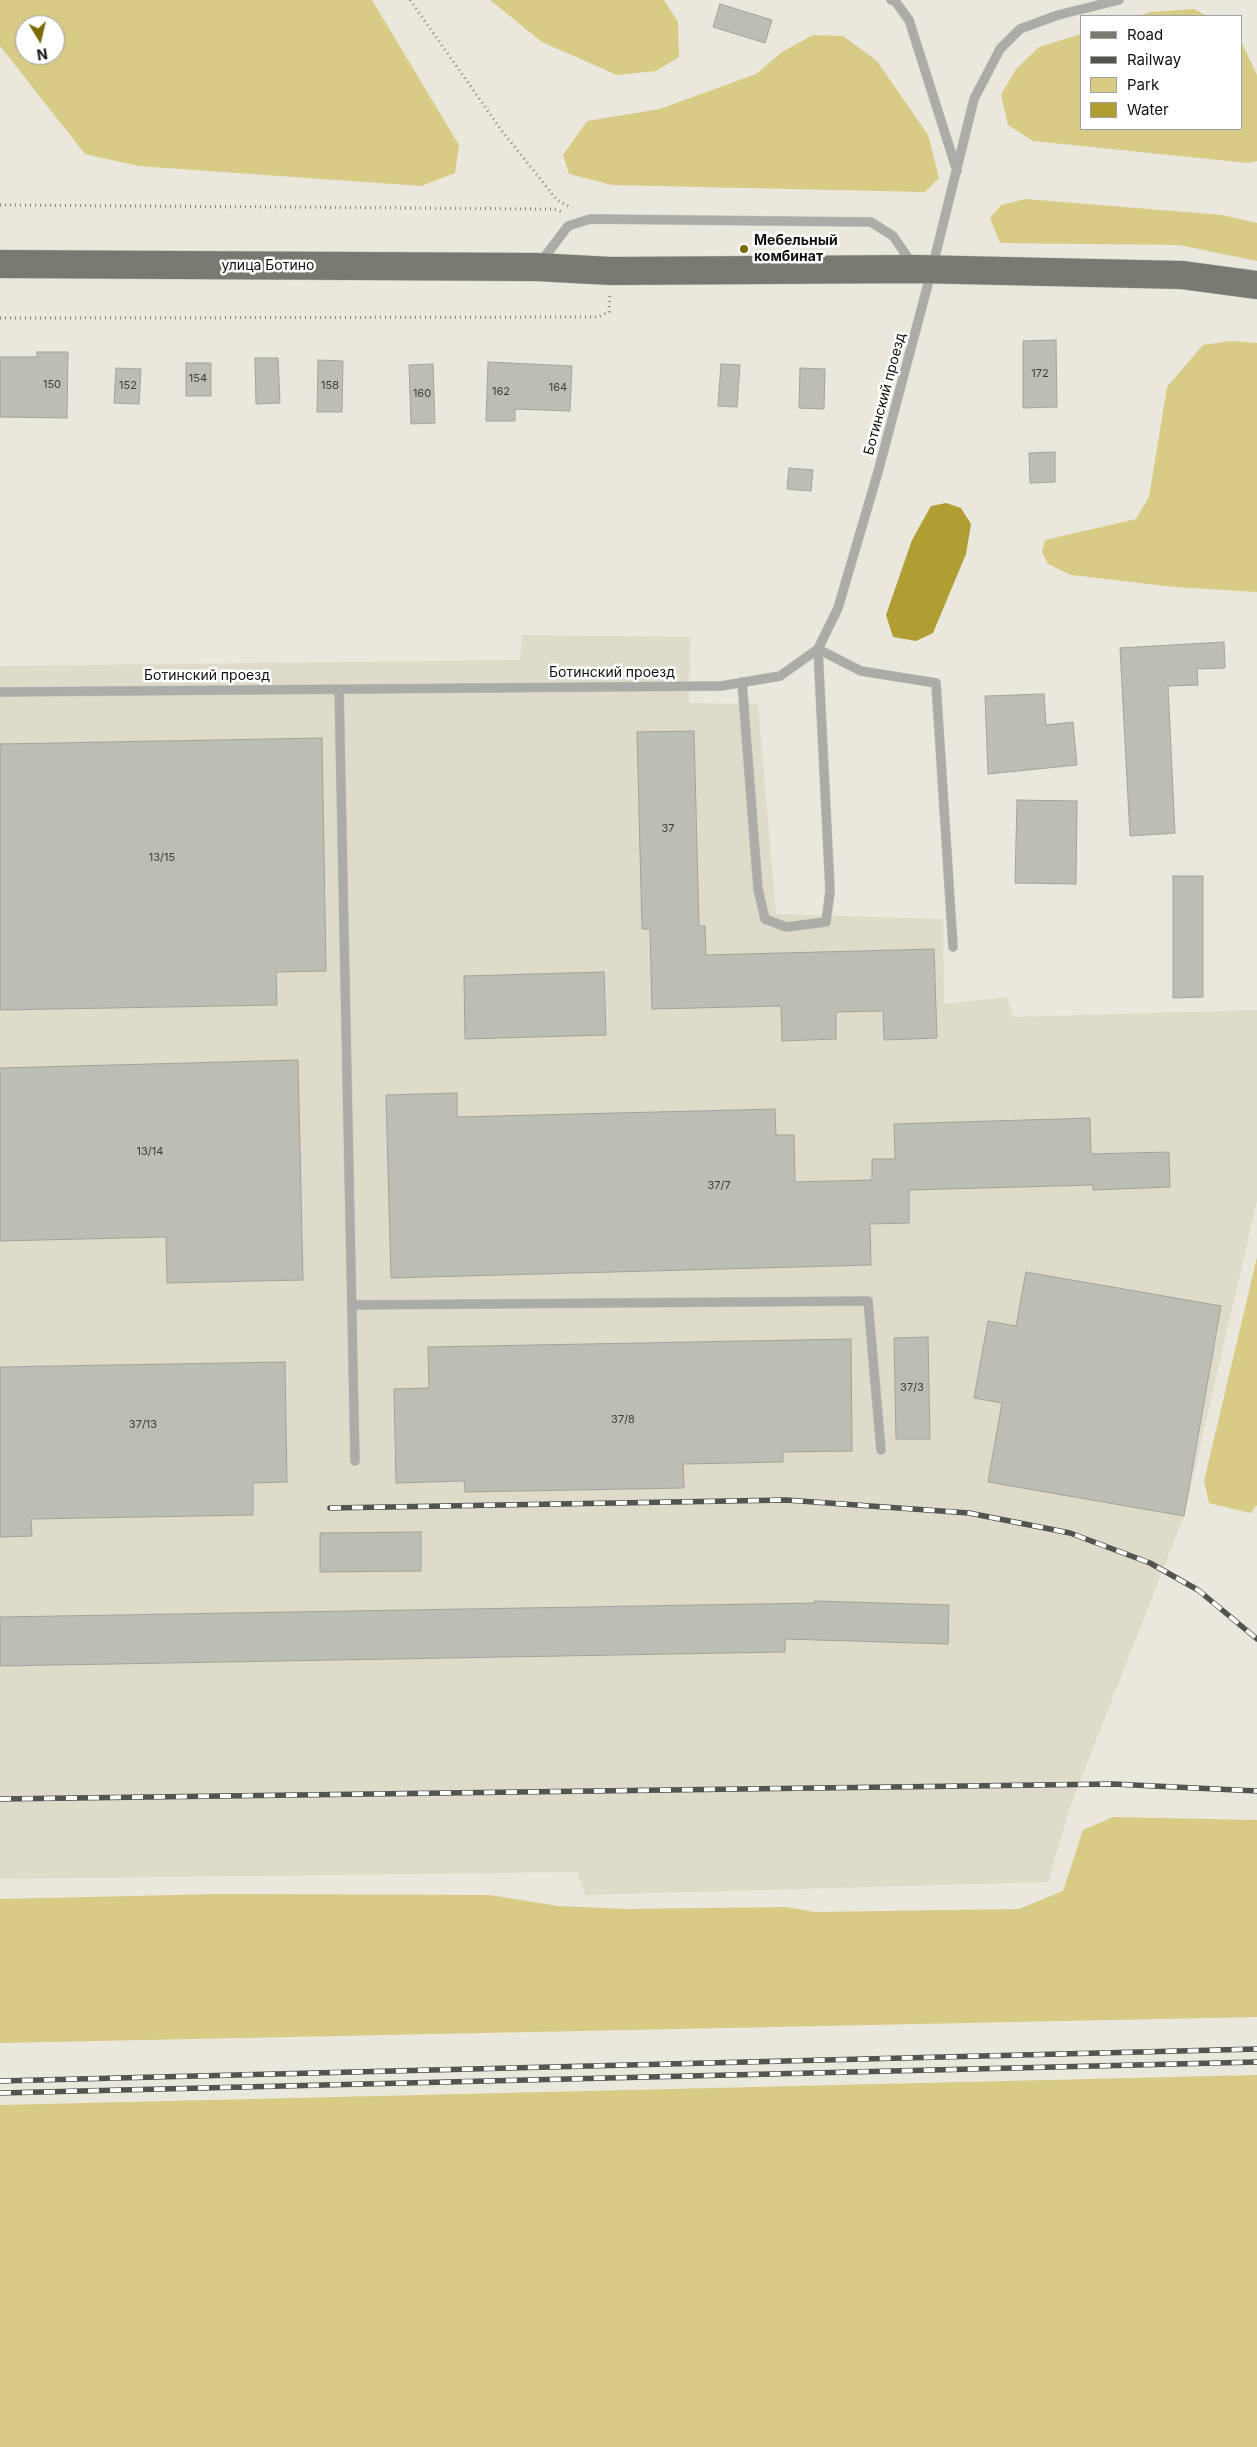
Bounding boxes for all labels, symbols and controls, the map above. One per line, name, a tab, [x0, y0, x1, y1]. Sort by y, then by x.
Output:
north arrow	[15, 15, 65, 65]
legend	[1080, 15, 1242, 130]
text: Road	[1127, 25, 1163, 44]
text: N	[36, 45, 49, 64]
text: Railway	[1127, 50, 1181, 69]
text: Park	[1127, 75, 1159, 94]
text: Water	[1127, 100, 1169, 119]
place label: Мебельный комбинат	[754, 233, 838, 266]
marker: Мебельный комбинат	[738, 243, 750, 255]
street label: улица Ботино	[222, 258, 314, 274]
street label: Ботинский проезд	[861, 331, 909, 457]
house number: 172	[1031, 367, 1049, 381]
house number: 154	[189, 372, 207, 386]
house number: 150	[43, 378, 61, 392]
house number: 152	[119, 379, 137, 393]
house number: 158	[321, 379, 339, 393]
house number: 164	[549, 381, 567, 395]
house number: 162	[492, 385, 510, 399]
house number: 160	[413, 387, 431, 401]
street label: Ботинский проезд	[549, 665, 675, 681]
street label: Ботинский проезд	[144, 668, 270, 684]
house number: 37	[661, 822, 675, 836]
house number: 13/15	[149, 851, 175, 865]
house number: 13/14	[137, 1145, 163, 1159]
house number: 37/7	[707, 1179, 731, 1193]
house number: 37/3	[900, 1381, 924, 1395]
house number: 37/8	[611, 1413, 635, 1427]
house number: 37/13	[129, 1418, 157, 1432]

